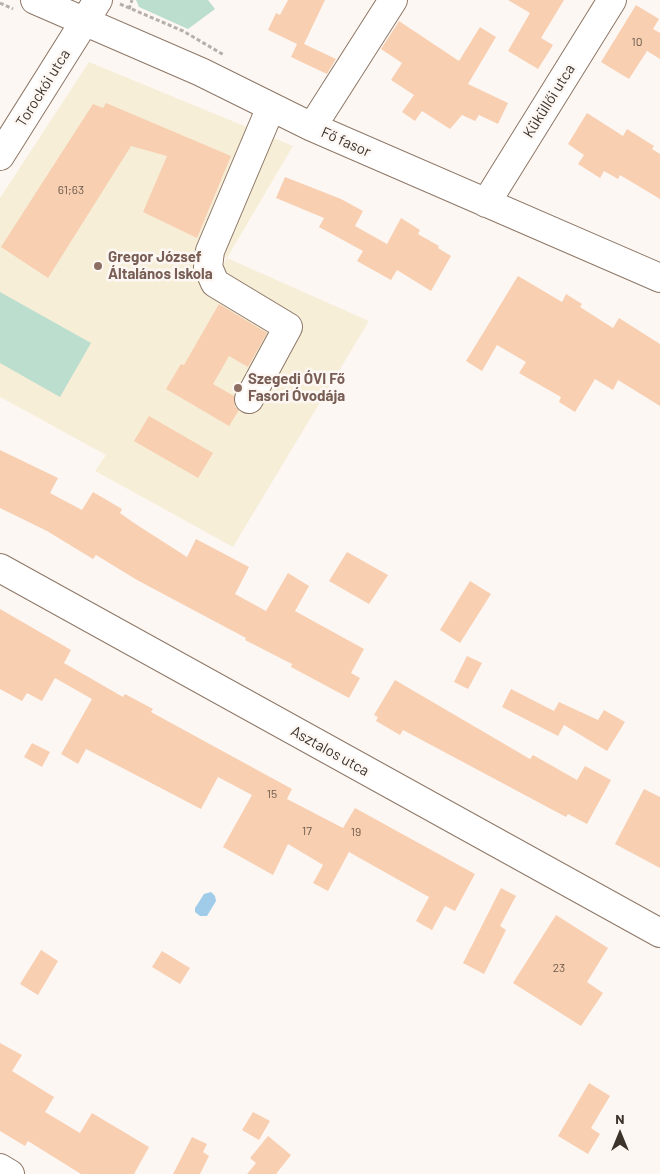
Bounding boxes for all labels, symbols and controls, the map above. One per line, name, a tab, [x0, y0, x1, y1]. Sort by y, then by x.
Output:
house number: 10	[632, 35, 642, 49]
street label: Torockói utca	[12, 46, 74, 130]
street label: Küküllői utca	[519, 61, 579, 141]
street label: Fő fasor	[318, 123, 374, 161]
house number: 61;63	[58, 183, 84, 197]
place label: Gregor József Általános Iskola	[108, 248, 213, 283]
marker: Gregor József Általános Iskola	[92, 260, 104, 272]
place label: Szegedi ÓVI Fő Fasori Óvodája	[248, 370, 345, 405]
marker: Szegedi ÓVI Fő Fasori Óvodája	[232, 382, 244, 394]
street label: Asztalos utca	[288, 722, 372, 780]
house number: 15	[267, 787, 277, 801]
house number: 17	[302, 824, 312, 838]
house number: 19	[351, 825, 361, 839]
house number: 23	[553, 961, 565, 975]
north arrow	[595, 1109, 645, 1159]
text: N	[615, 1110, 625, 1127]

